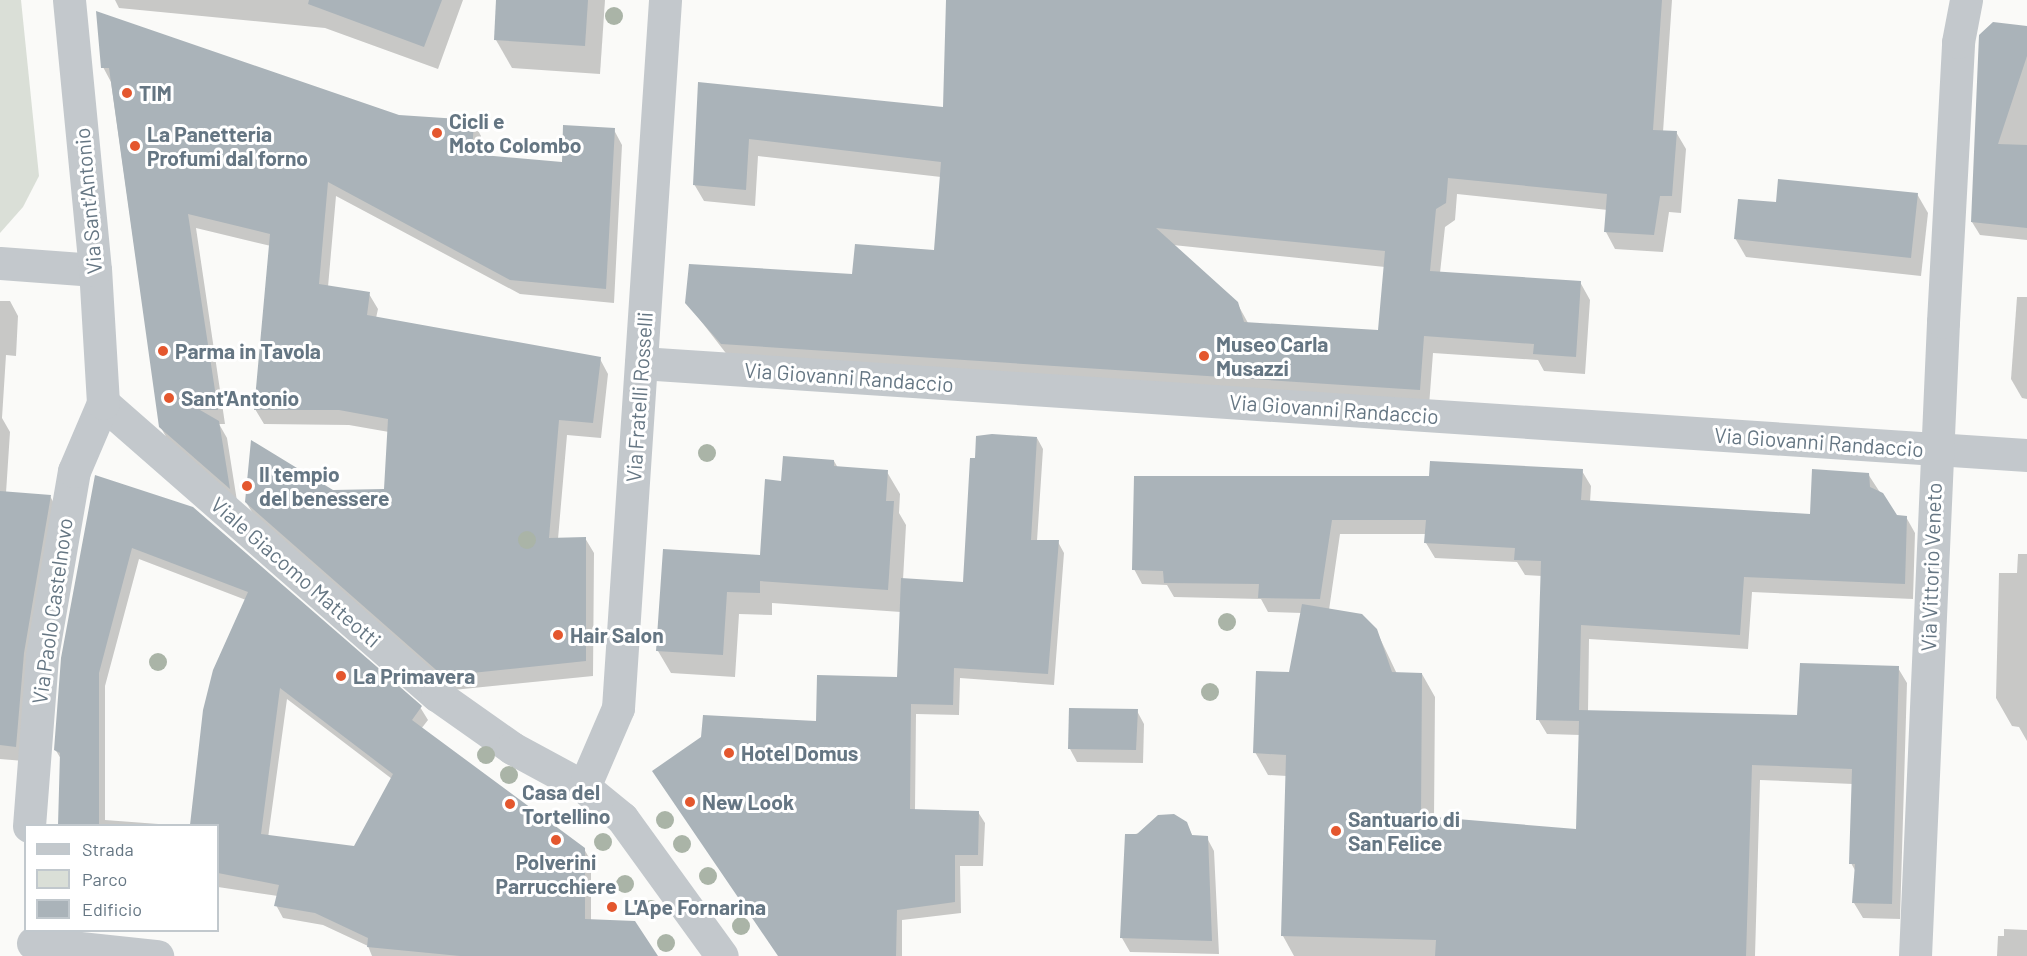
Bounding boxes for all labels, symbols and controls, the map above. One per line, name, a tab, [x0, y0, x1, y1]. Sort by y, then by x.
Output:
place label: TIM	[139, 80, 172, 106]
marker: TIM	[120, 86, 134, 100]
place label: Cicli e Moto Colombo	[449, 108, 581, 158]
place label: La Panetteria Profumi dal forno	[147, 121, 308, 171]
marker: Cicli e Moto Colombo	[430, 126, 444, 140]
street label: Via Sant'Antonio	[69, 127, 107, 275]
marker: La Panetteria Profumi dal forno	[128, 139, 142, 153]
street label: Via Fratelli Rosselli	[620, 311, 658, 483]
place label: Museo Carla Musazzi	[1216, 331, 1328, 381]
place label: Parma in Tavola	[175, 338, 321, 364]
marker: Parma in Tavola	[156, 344, 170, 358]
marker: Museo Carla Musazzi	[1197, 349, 1211, 363]
street label: Via Giovanni Randaccio	[743, 357, 955, 397]
place label: Sant'Antonio	[181, 385, 299, 411]
street label: Via Giovanni Randaccio	[1228, 389, 1440, 429]
marker: Sant'Antonio	[162, 391, 176, 405]
street label: Via Giovanni Randaccio	[1713, 422, 1925, 462]
place label: Il tempio del benessere	[259, 461, 389, 511]
marker: Il tempio del benessere	[240, 479, 254, 493]
street label: Via Vittorio Veneto	[1915, 482, 1947, 652]
street label: Viale Giacomo Matteotti	[206, 491, 386, 653]
street label: Via Paolo Castelnovo	[26, 516, 78, 706]
place label: Hair Salon	[570, 622, 664, 648]
marker: Hair Salon	[551, 628, 565, 642]
place label: La Primavera	[353, 663, 475, 689]
marker: La Primavera	[334, 669, 348, 683]
place label: Hotel Domus	[741, 740, 858, 766]
marker: Hotel Domus	[722, 746, 736, 760]
place label: Casa del Tortellino	[522, 779, 610, 829]
place label: New Look	[702, 789, 794, 815]
marker: New Look	[683, 795, 697, 809]
marker: Casa del Tortellino	[503, 797, 517, 811]
place label: Santuario di San Felice	[1348, 806, 1460, 856]
legend	[24, 824, 219, 932]
marker: Santuario di San Felice	[1329, 824, 1343, 838]
marker: Polverini Parrucchiere	[549, 833, 563, 847]
text: Strada	[82, 838, 134, 860]
place label: Polverini Parrucchiere	[496, 849, 616, 899]
text: Parco	[82, 868, 127, 890]
place label: L'Ape Fornarina	[624, 894, 766, 920]
text: Edificio	[82, 898, 142, 920]
marker: L'Ape Fornarina	[605, 900, 619, 914]

